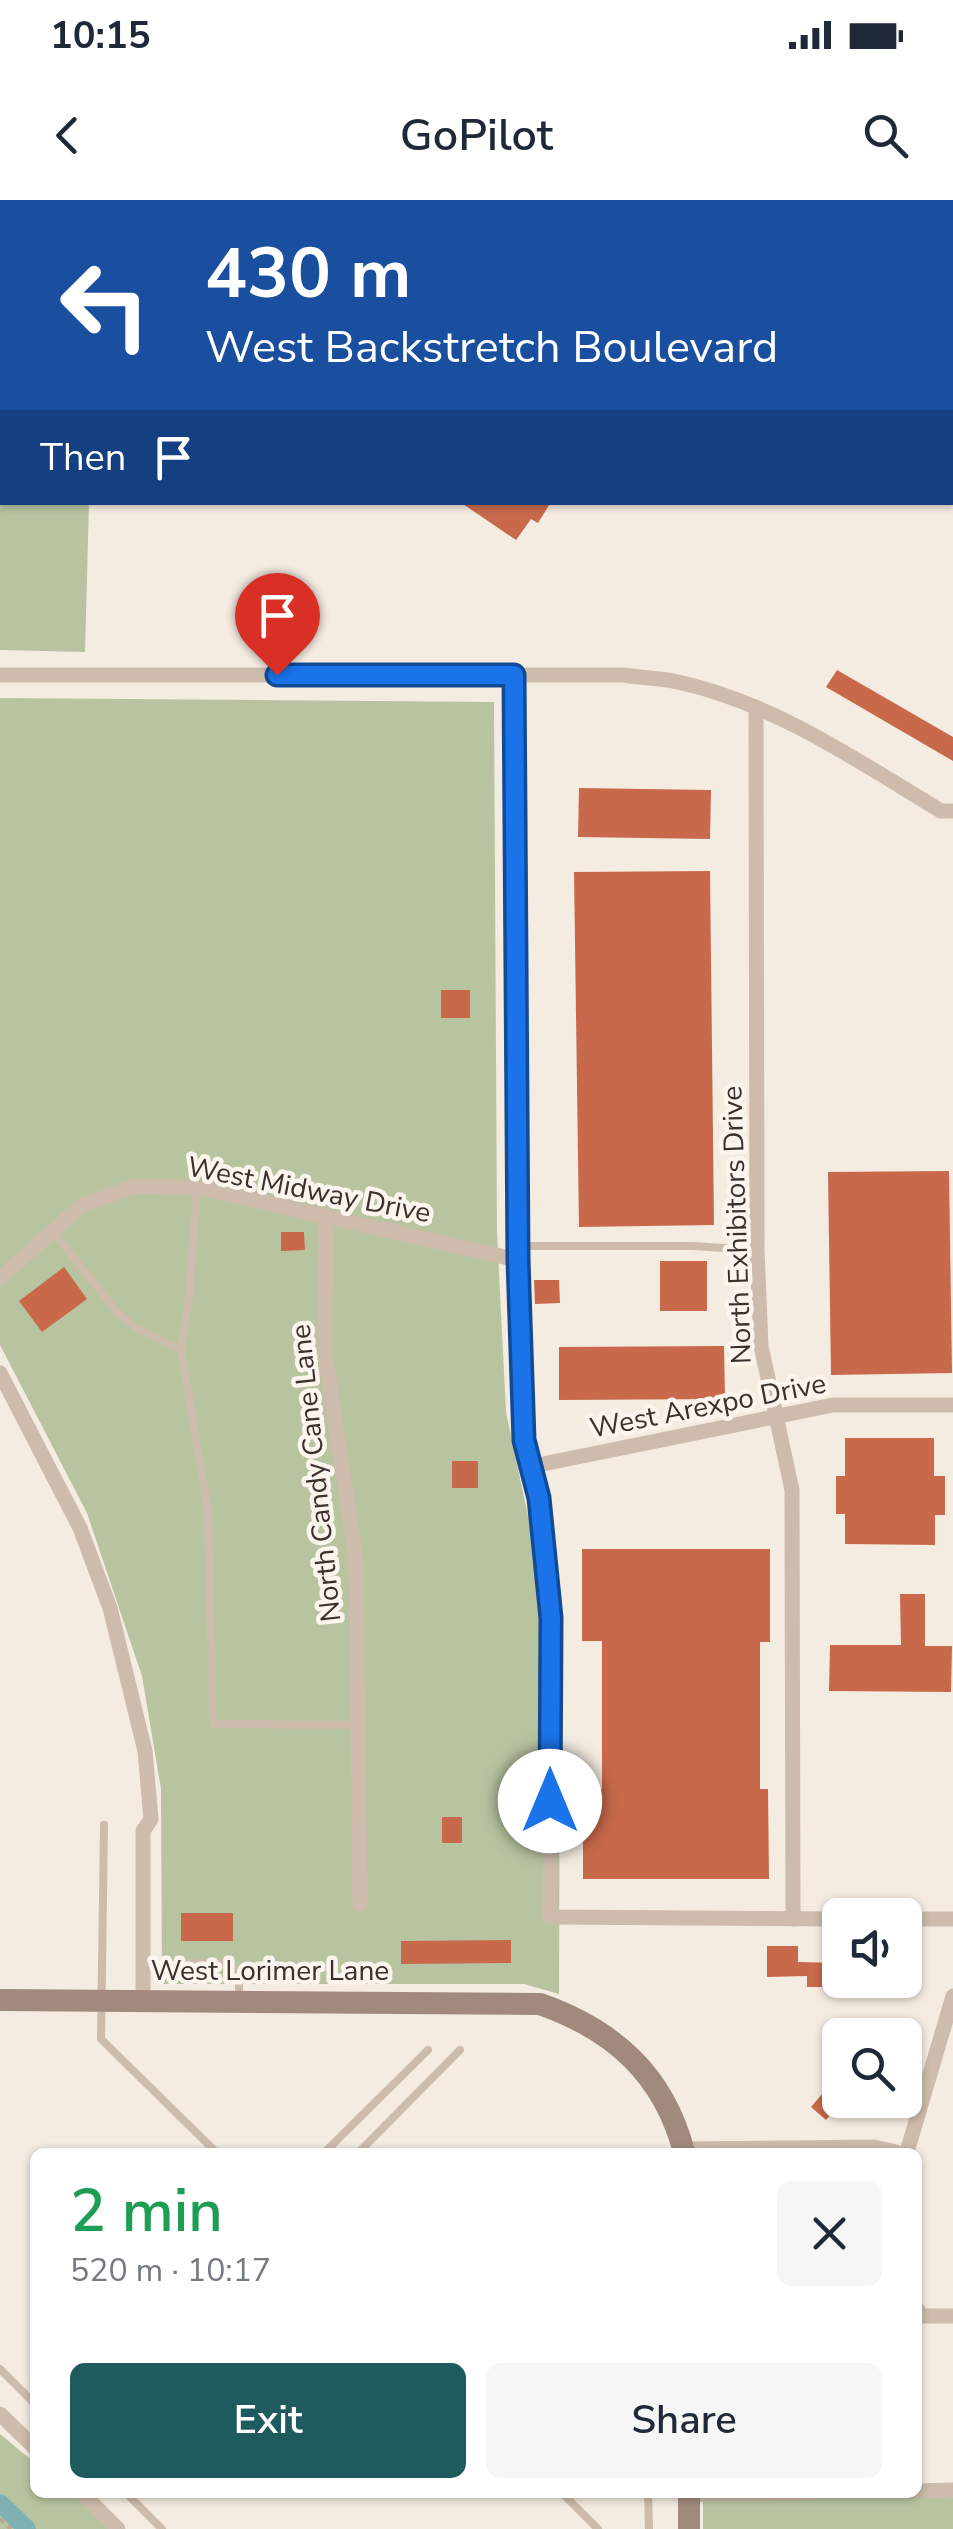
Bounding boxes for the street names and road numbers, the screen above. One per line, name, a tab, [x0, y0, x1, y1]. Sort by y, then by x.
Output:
street label: North Exhibitors Drive	[713, 1085, 761, 1365]
street label: West Midway Drive	[184, 1148, 434, 1232]
street label: North Candy Cane Lane	[281, 1322, 351, 1624]
street label: West Arexpo Drive	[587, 1364, 829, 1448]
street label: West Lorimer Lane	[151, 1952, 389, 1990]

